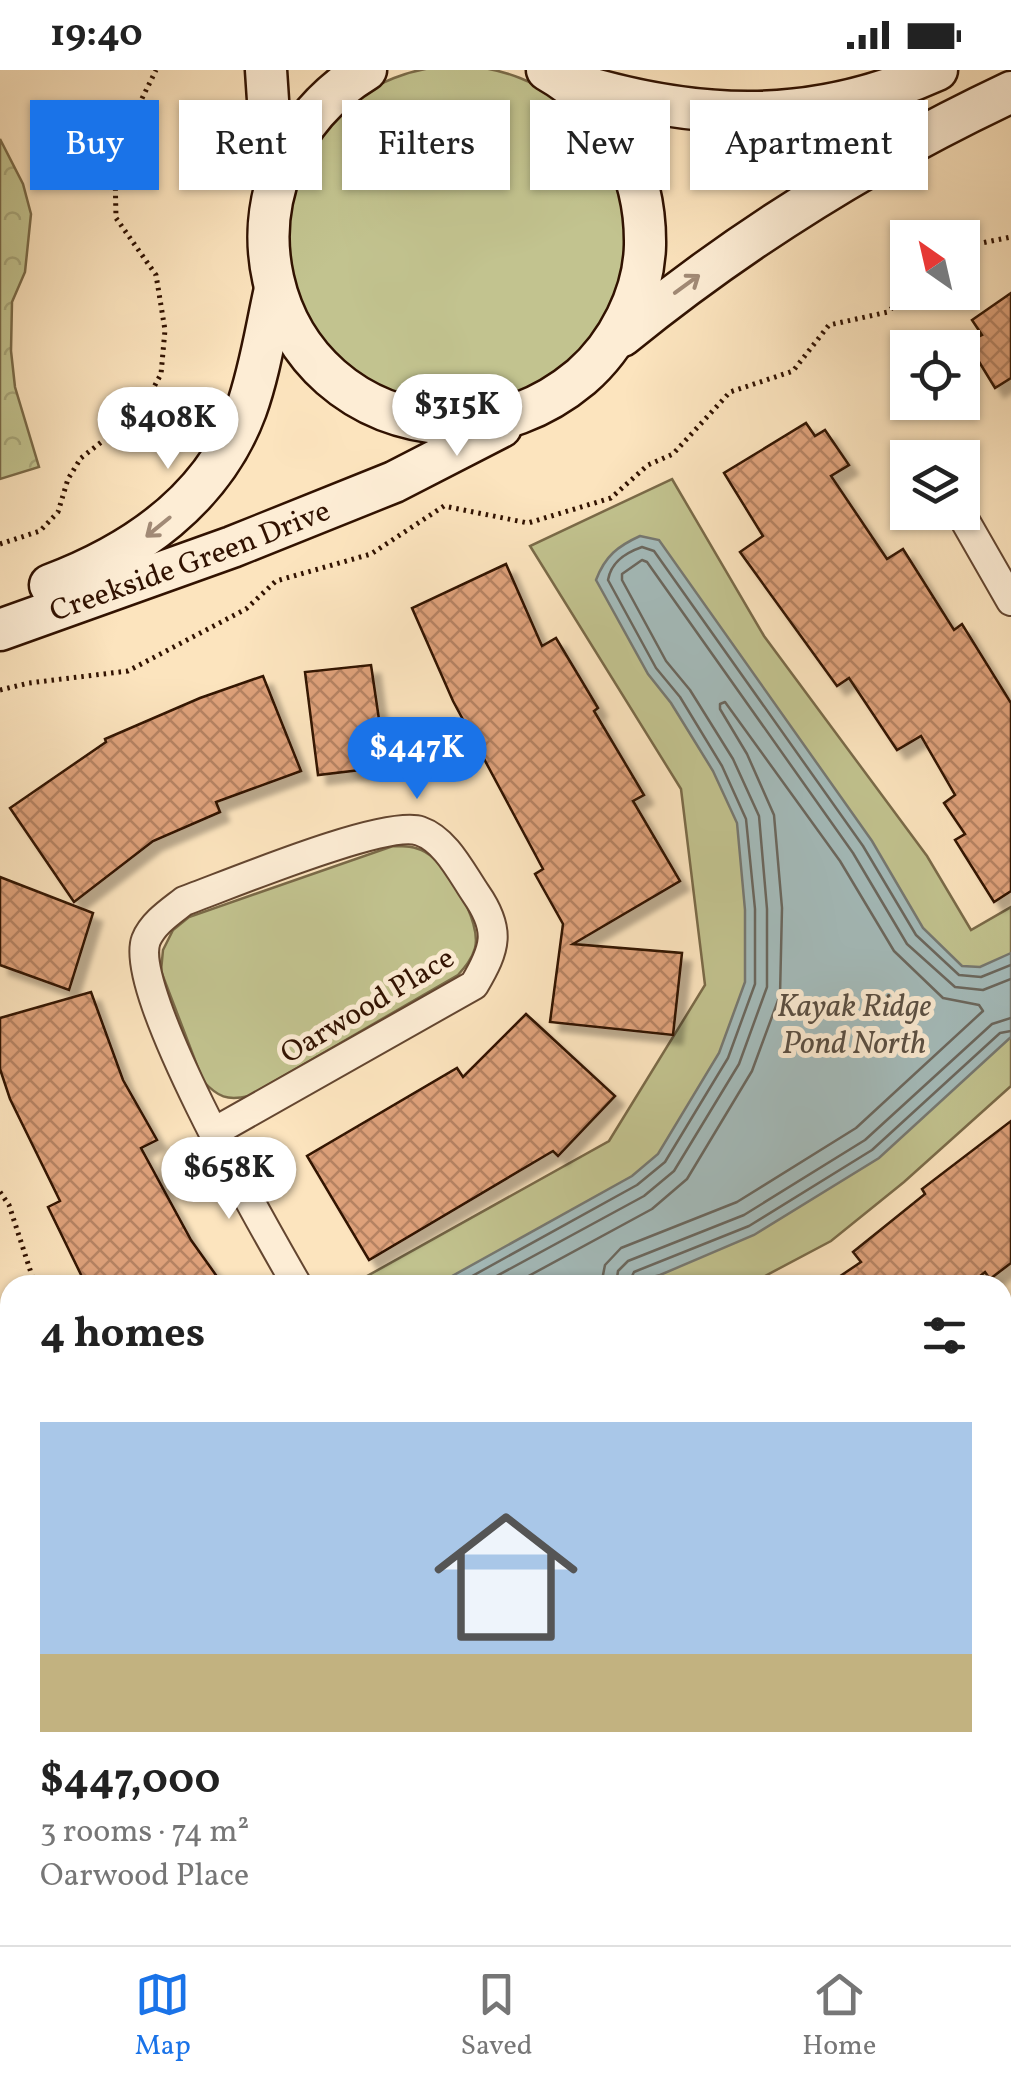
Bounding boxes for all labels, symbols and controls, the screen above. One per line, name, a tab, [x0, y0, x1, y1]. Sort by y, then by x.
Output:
text: 19:40	[50, 9, 143, 62]
chip: Buy	[30, 100, 159, 190]
chip: Rent	[179, 100, 322, 190]
chip: Filters	[342, 100, 510, 190]
chip: New	[530, 100, 670, 190]
chip: Apartment	[690, 100, 928, 190]
north arrow	[890, 220, 980, 310]
map controls	[890, 220, 980, 530]
one-way arrow	[673, 274, 700, 295]
button: locate	[890, 330, 980, 420]
pin: $315K	[387, 374, 527, 459]
text: $315K	[414, 384, 500, 428]
pin: $408K	[98, 387, 238, 472]
text: $408K	[120, 397, 216, 441]
button: layers	[890, 440, 980, 530]
street label: Creekside Green Drive	[44, 491, 337, 634]
one-way arrow	[145, 516, 172, 537]
pin: $447K	[347, 717, 487, 802]
text: $447K	[370, 727, 464, 771]
street label: Oarwood Place	[273, 938, 463, 1075]
water label: Kayak Ridge Pond North	[777, 986, 931, 1067]
pin: $658K	[159, 1137, 299, 1222]
text: $658K	[183, 1147, 275, 1191]
text: 4 homes	[40, 1306, 205, 1365]
icon: filters	[917, 1308, 972, 1363]
icon: home	[416, 1487, 596, 1667]
text: $447,000	[40, 1752, 220, 1811]
text: 3 rooms · 74 m²	[40, 1811, 249, 1855]
text: Oarwood Place	[40, 1855, 249, 1899]
tab: Map	[135, 1967, 191, 2066]
tab: Saved	[460, 1967, 533, 2066]
tab: Home	[802, 1967, 876, 2066]

